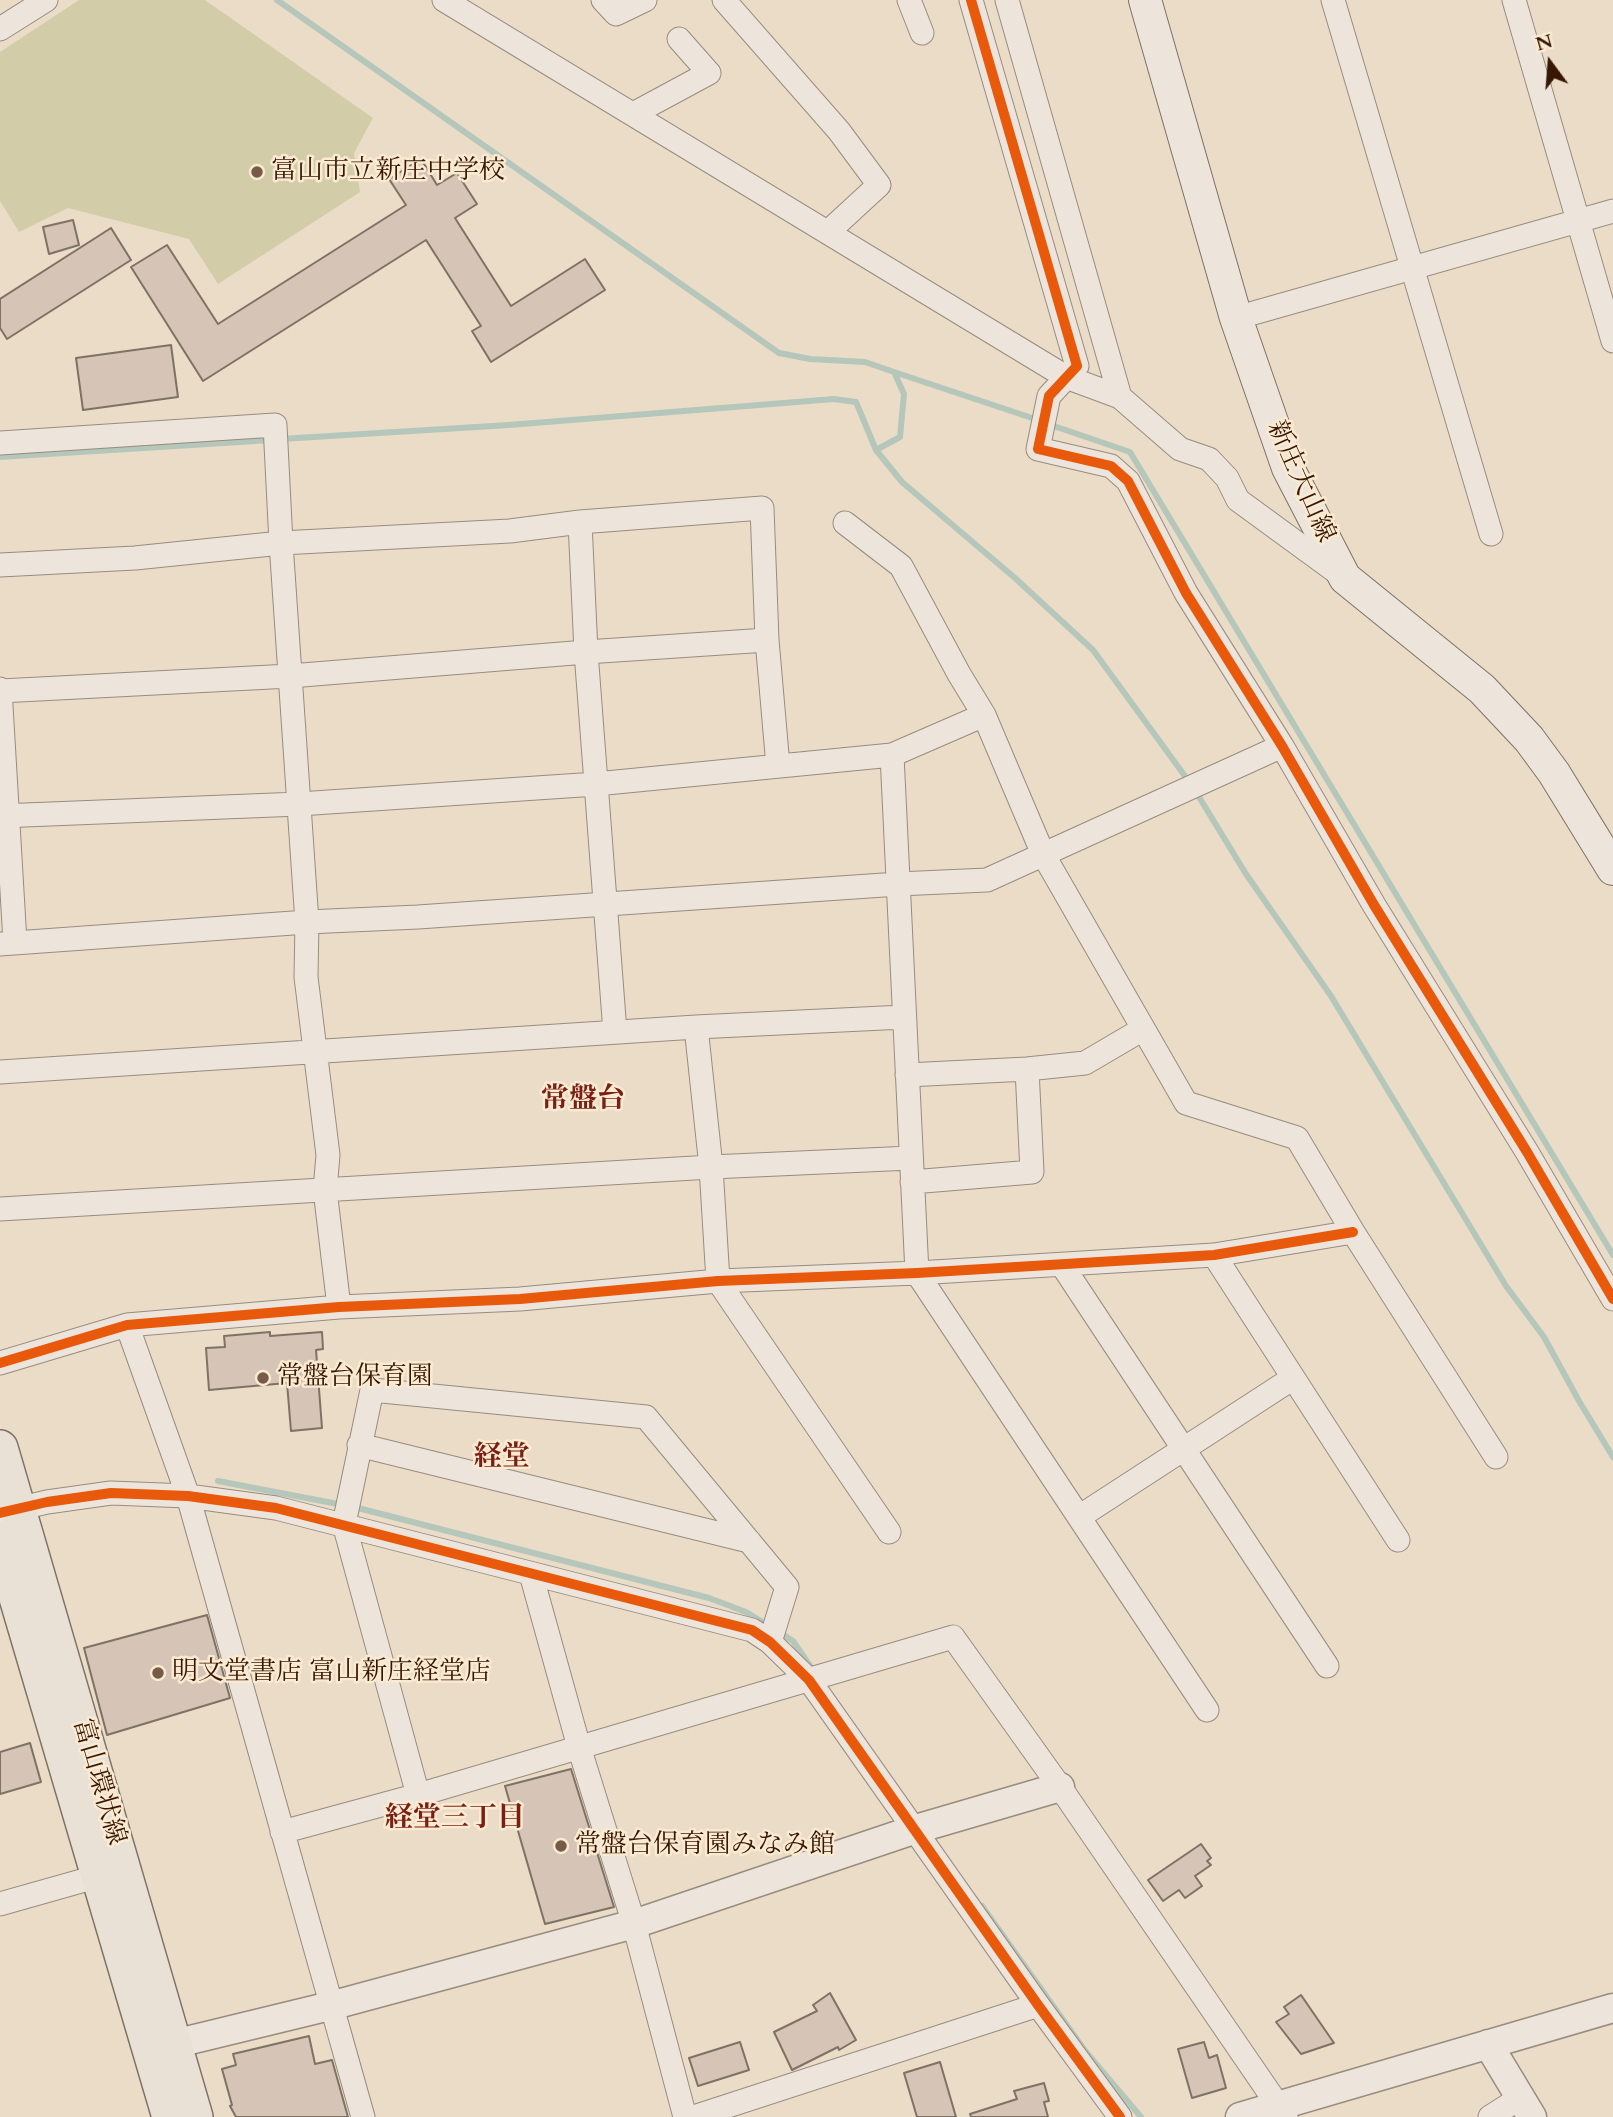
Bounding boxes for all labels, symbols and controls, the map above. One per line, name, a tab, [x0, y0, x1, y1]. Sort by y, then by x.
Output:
north arrow	[1515, 28, 1585, 98]
text: N	[1533, 28, 1556, 58]
place label: 富山市立新庄中学校	[271, 156, 505, 188]
marker: 富山市立新庄中学校	[249, 164, 265, 180]
street label: 新庄大山線	[1259, 416, 1341, 548]
district label: 常盤台	[541, 1084, 625, 1118]
place label: 常盤台保育園	[277, 1362, 433, 1394]
marker: 常盤台保育園	[255, 1370, 271, 1386]
district label: 経堂	[474, 1442, 530, 1476]
place label: 明文堂書店 富山新庄経堂店	[172, 1657, 491, 1689]
marker: 明文堂書店 富山新庄経堂店	[150, 1665, 166, 1681]
street label: 富山環状線	[65, 1715, 131, 1849]
district label: 経堂三丁目	[385, 1803, 525, 1837]
place label: 常盤台保育園みなみ館	[575, 1830, 835, 1862]
marker: 常盤台保育園みなみ館	[553, 1838, 569, 1854]

